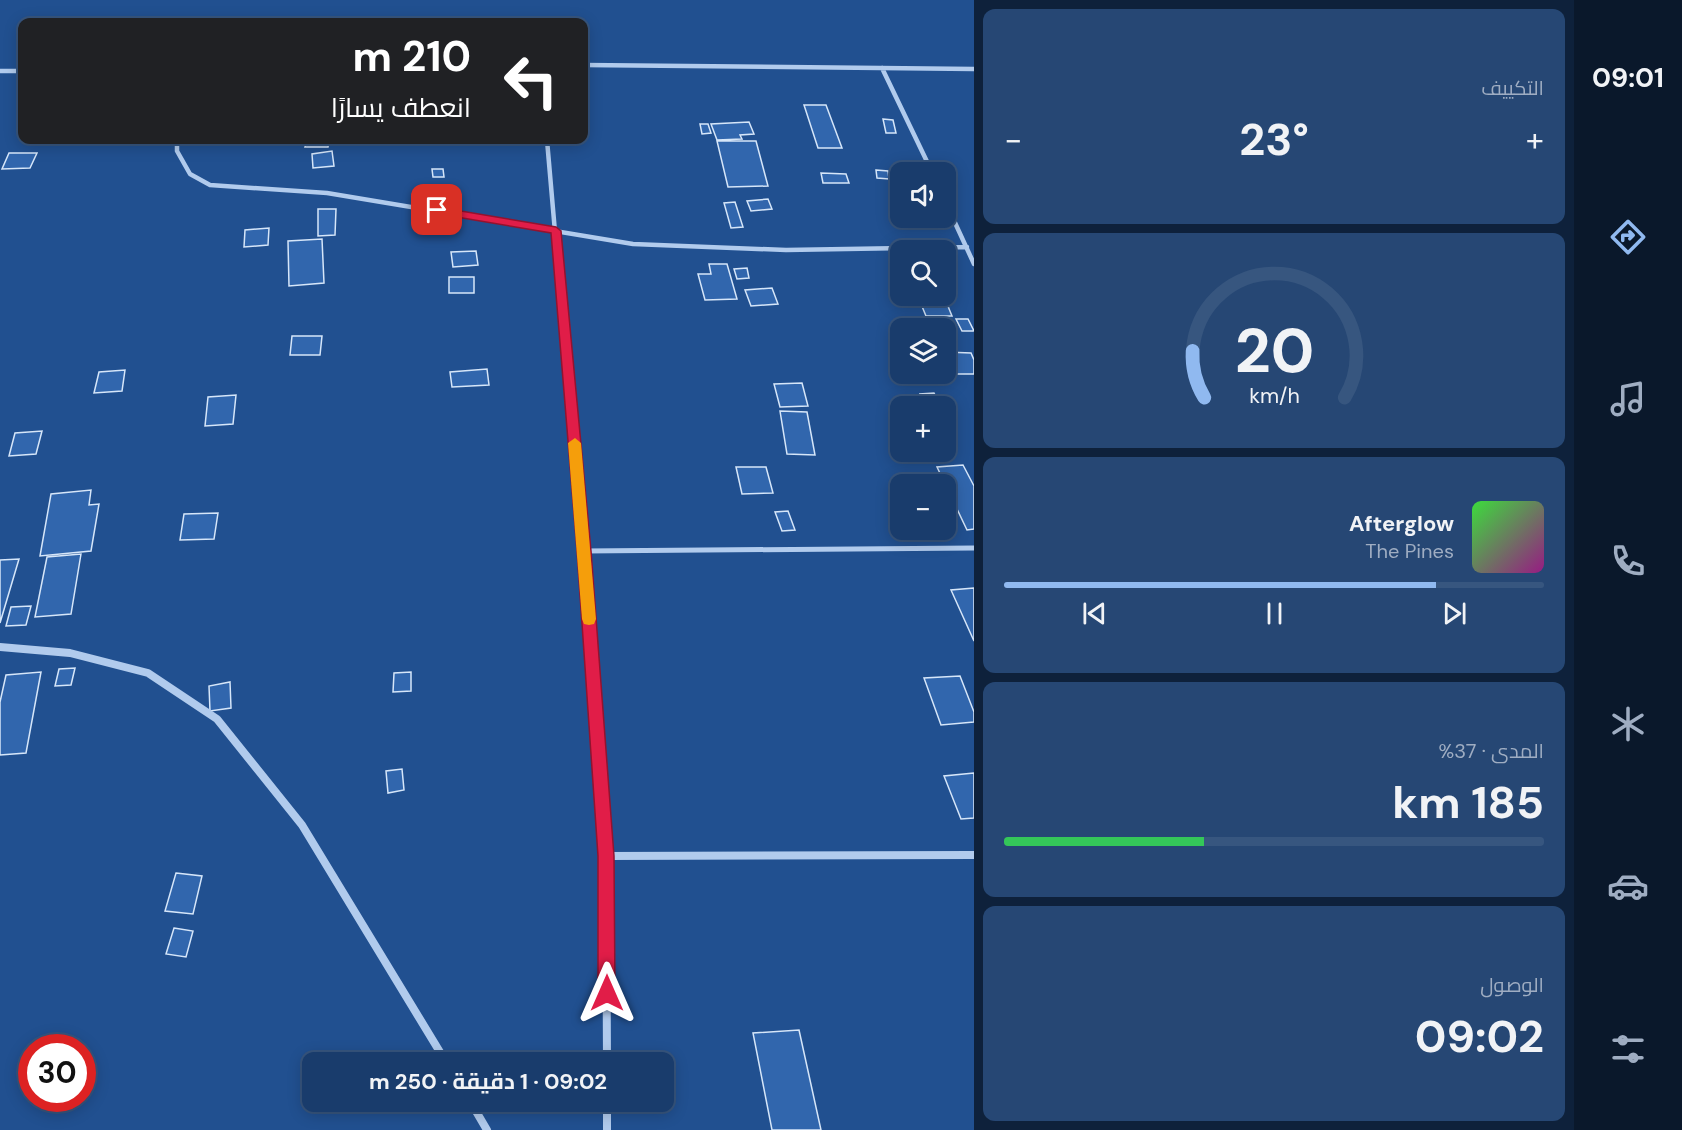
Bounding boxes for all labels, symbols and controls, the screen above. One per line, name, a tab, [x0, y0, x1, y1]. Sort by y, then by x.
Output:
text: 210 m	[353, 29, 471, 84]
icon: left	[492, 42, 570, 120]
text: 09:01	[1592, 60, 1664, 95]
text: التكييف	[1481, 75, 1544, 101]
text: انعطف يسارًا	[331, 90, 471, 125]
text: 23°	[1239, 110, 1309, 169]
text: −	[1004, 118, 1022, 161]
text: +	[1526, 118, 1544, 161]
map controls	[890, 162, 956, 540]
button: sound	[890, 162, 956, 228]
pin	[411, 184, 462, 235]
icon: arrive	[420, 193, 453, 226]
icon: directions	[1607, 216, 1649, 258]
button: search	[890, 240, 956, 306]
text: 20	[1234, 310, 1314, 391]
button: layers	[890, 318, 956, 384]
icon: music	[1607, 378, 1649, 420]
text: km/h	[1249, 382, 1299, 410]
button: +	[890, 396, 956, 462]
button: −	[890, 474, 956, 540]
text: Afterglow	[1349, 509, 1454, 538]
text: The Pines	[1365, 538, 1454, 564]
icon: phone	[1607, 540, 1649, 582]
icon: previous	[1078, 597, 1111, 630]
icon: pause	[1258, 597, 1291, 630]
icon: next	[1438, 597, 1471, 630]
icon: climate	[1607, 703, 1649, 745]
text: المدى · 37%	[1438, 738, 1544, 764]
text: 185 km	[1392, 773, 1544, 832]
icon: car	[1607, 865, 1649, 907]
position arrow	[575, 961, 639, 1025]
text: الوصول	[1480, 972, 1544, 998]
text: 09:02	[1415, 1007, 1544, 1066]
icon: filters	[1607, 1028, 1649, 1070]
speed limit sign: 30	[18, 1034, 96, 1112]
text: 09:02 · 1 دقيقة · 250 m	[369, 1067, 607, 1096]

